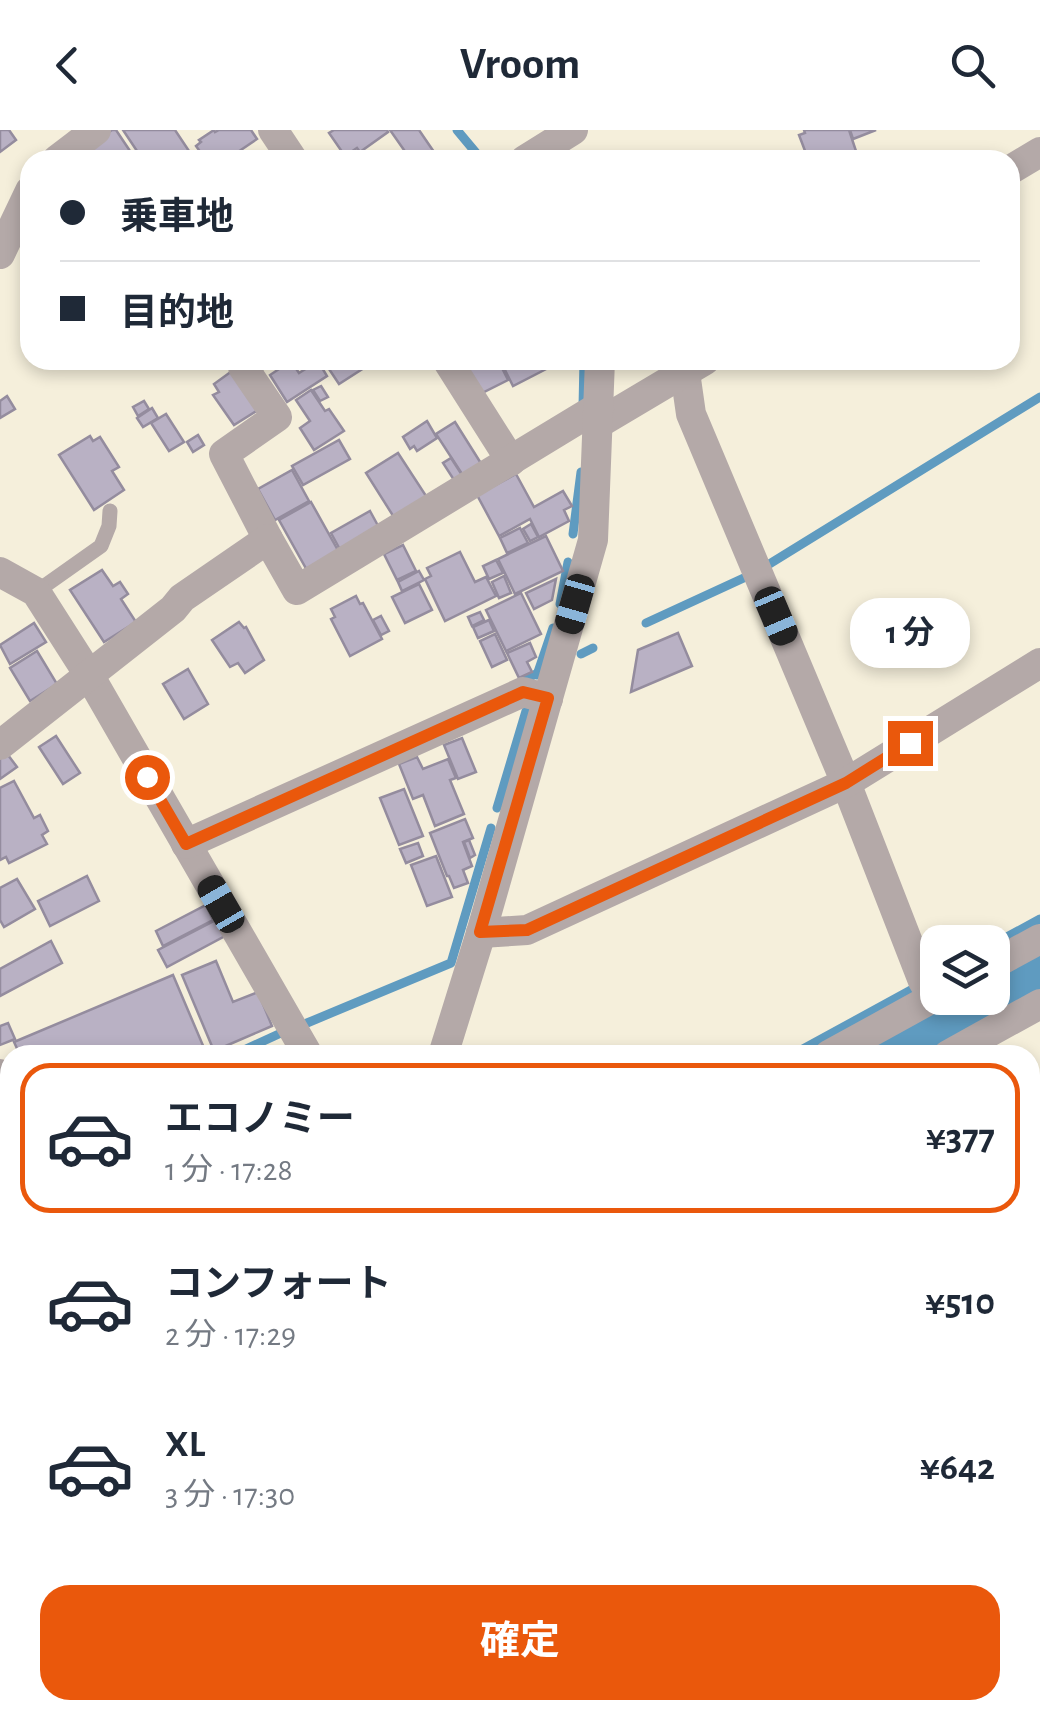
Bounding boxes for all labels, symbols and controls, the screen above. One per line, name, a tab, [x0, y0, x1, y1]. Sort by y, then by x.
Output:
icon: back	[40, 38, 95, 93]
icon: search	[945, 38, 1000, 93]
text: Vroom	[460, 42, 580, 87]
text: 乗車地	[120, 199, 234, 237]
text: 目的地	[120, 295, 234, 333]
car	[552, 571, 598, 637]
car	[750, 583, 802, 649]
callout: 1 分	[850, 598, 970, 668]
text: 1 分	[886, 617, 934, 649]
route end	[888, 721, 933, 766]
route start	[125, 755, 170, 800]
car	[193, 871, 249, 937]
map controls	[920, 925, 1010, 1015]
button: layers	[920, 925, 1010, 1015]
icon: car	[45, 1093, 135, 1183]
text: エコノミー	[165, 1101, 355, 1139]
text: ¥377	[926, 1119, 995, 1157]
text: 1 分 · 17:28	[165, 1154, 293, 1186]
icon: car	[45, 1258, 135, 1348]
text: コンフォート	[165, 1266, 392, 1304]
text: ¥510	[925, 1284, 995, 1322]
text: 2 分 · 17:29	[165, 1319, 296, 1351]
icon: car	[45, 1423, 135, 1513]
text: XL	[165, 1426, 205, 1464]
text: ¥642	[920, 1449, 995, 1487]
text: 3 分 · 17:30	[165, 1479, 295, 1511]
button: 確定	[40, 1585, 1000, 1700]

